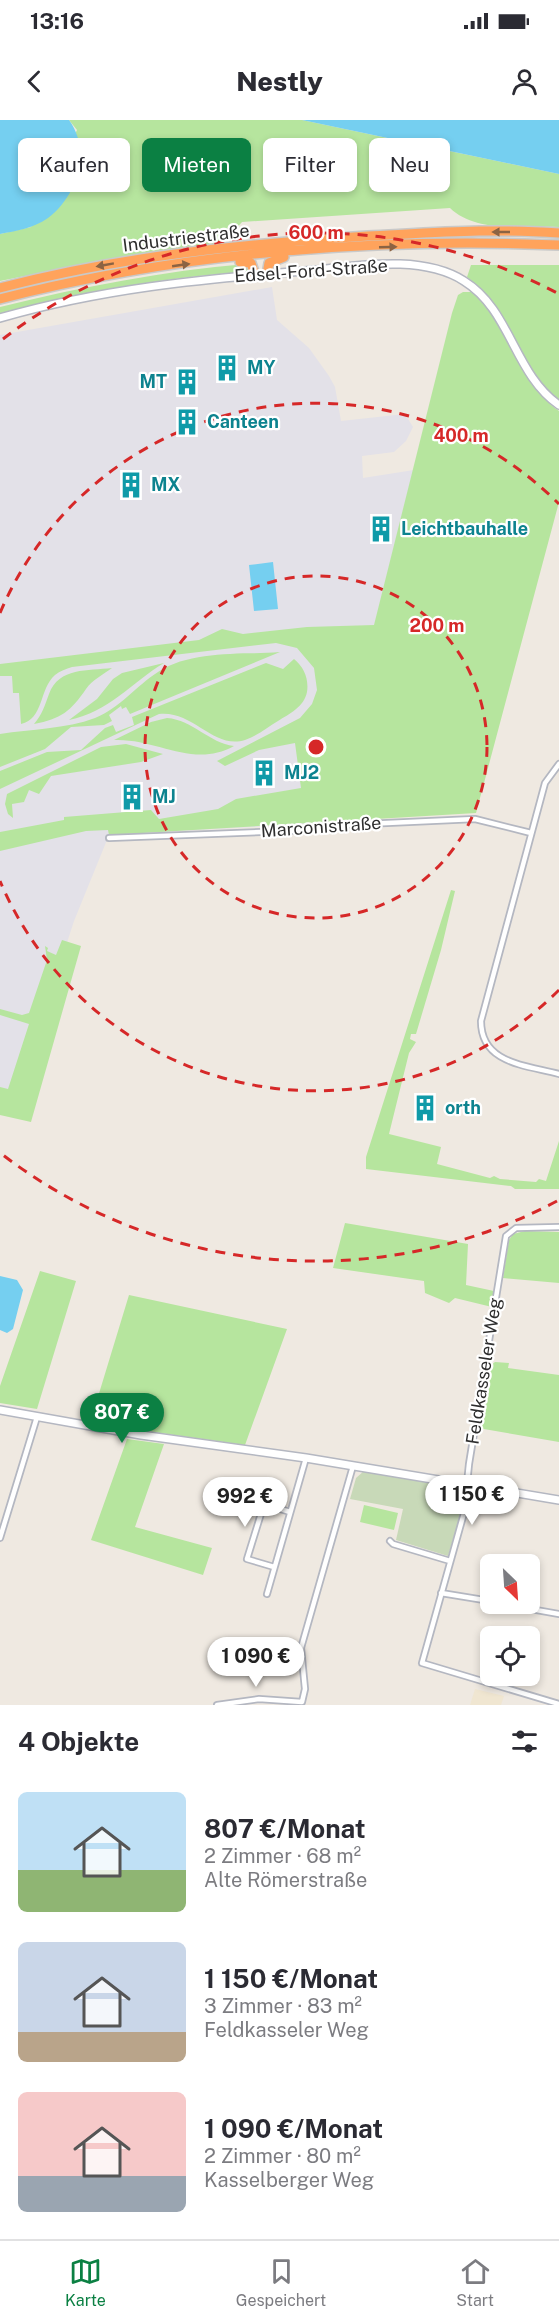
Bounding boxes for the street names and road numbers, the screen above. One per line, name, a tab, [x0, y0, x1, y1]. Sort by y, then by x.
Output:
street label: Industriestraße	[121, 219, 251, 256]
street label: Edsel-Ford-Straße	[234, 255, 388, 286]
street label: Marconistraße	[260, 812, 382, 841]
street label: Feldkasseler Weg	[462, 1296, 505, 1446]

